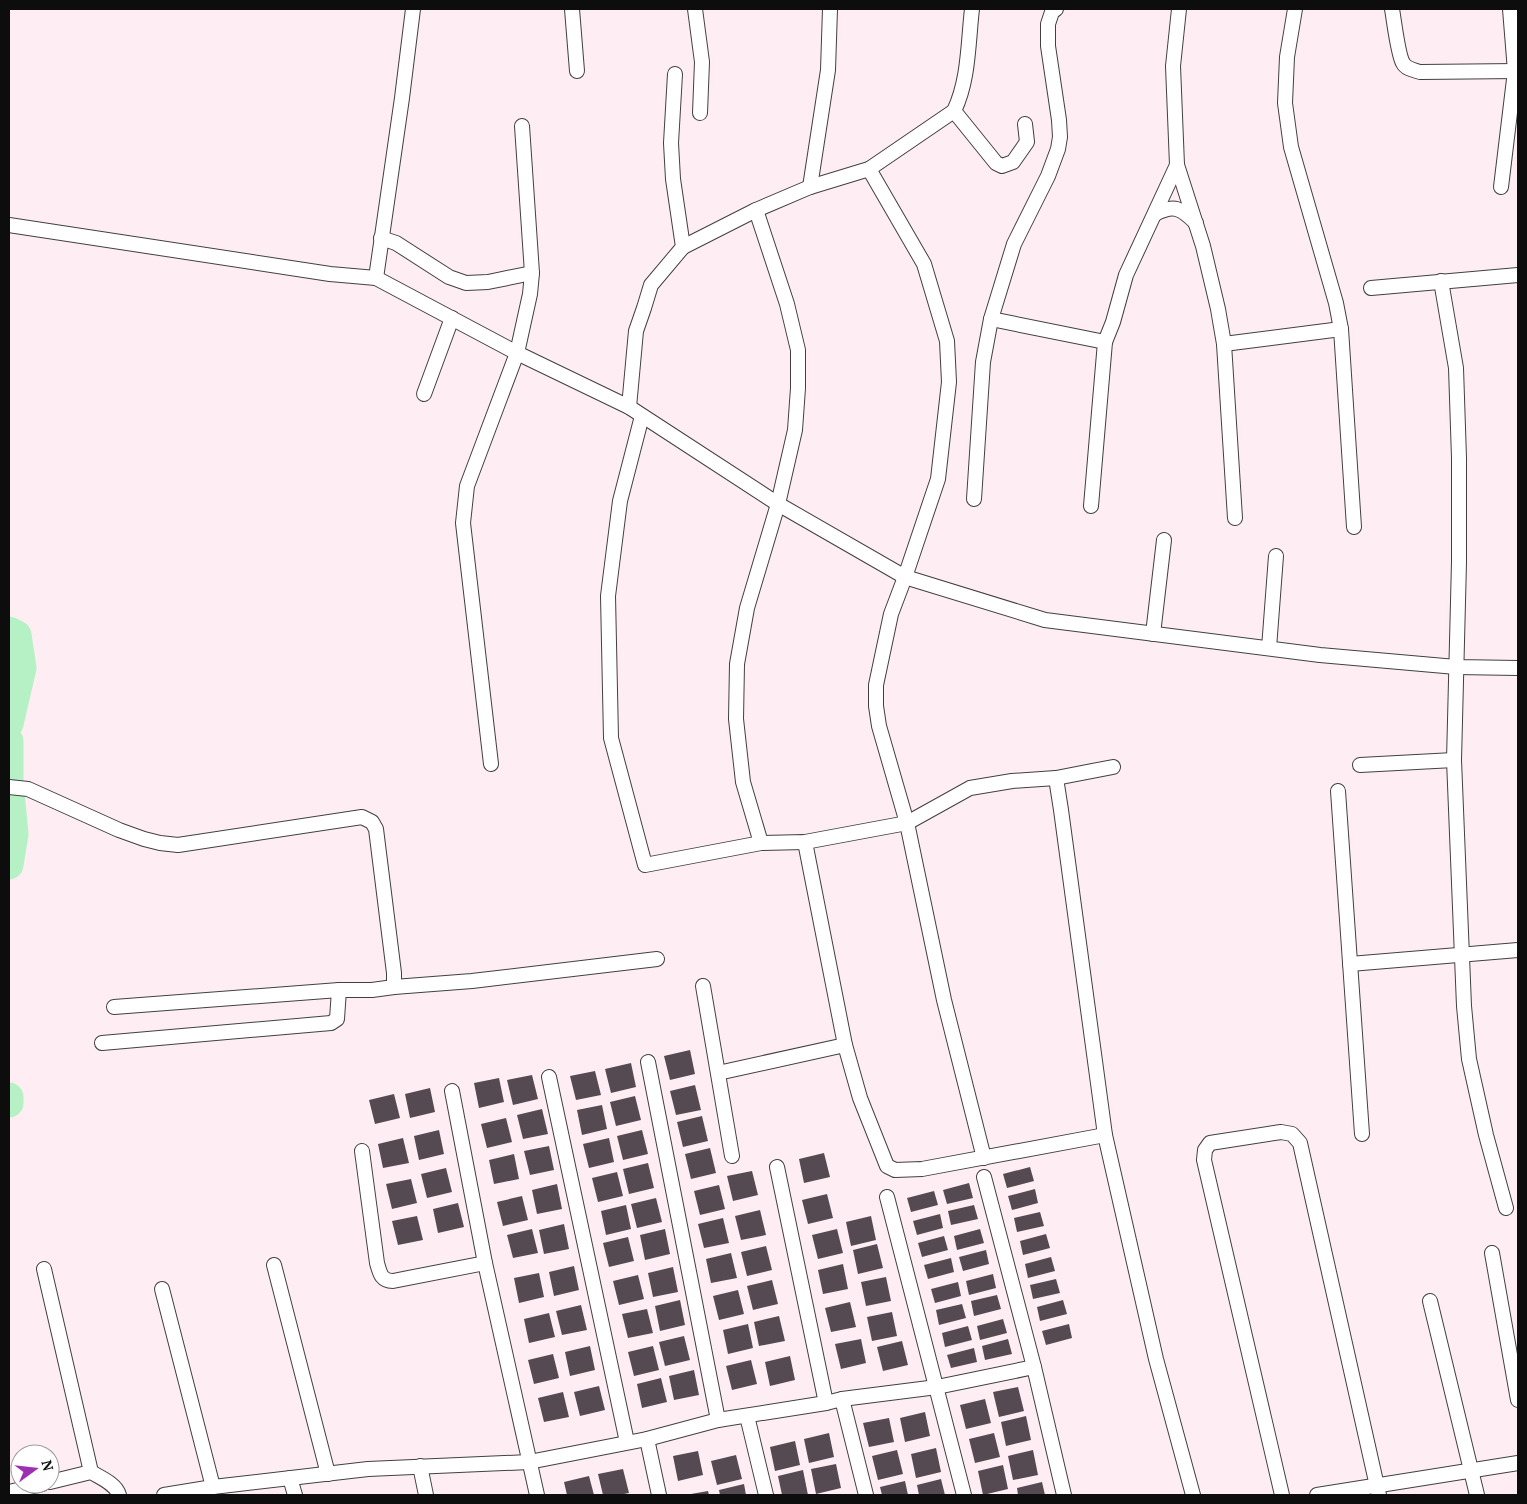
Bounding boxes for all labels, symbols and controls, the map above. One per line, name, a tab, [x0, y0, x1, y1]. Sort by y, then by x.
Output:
north arrow	[10, 1444, 60, 1494]
text: N	[37, 1458, 59, 1473]

